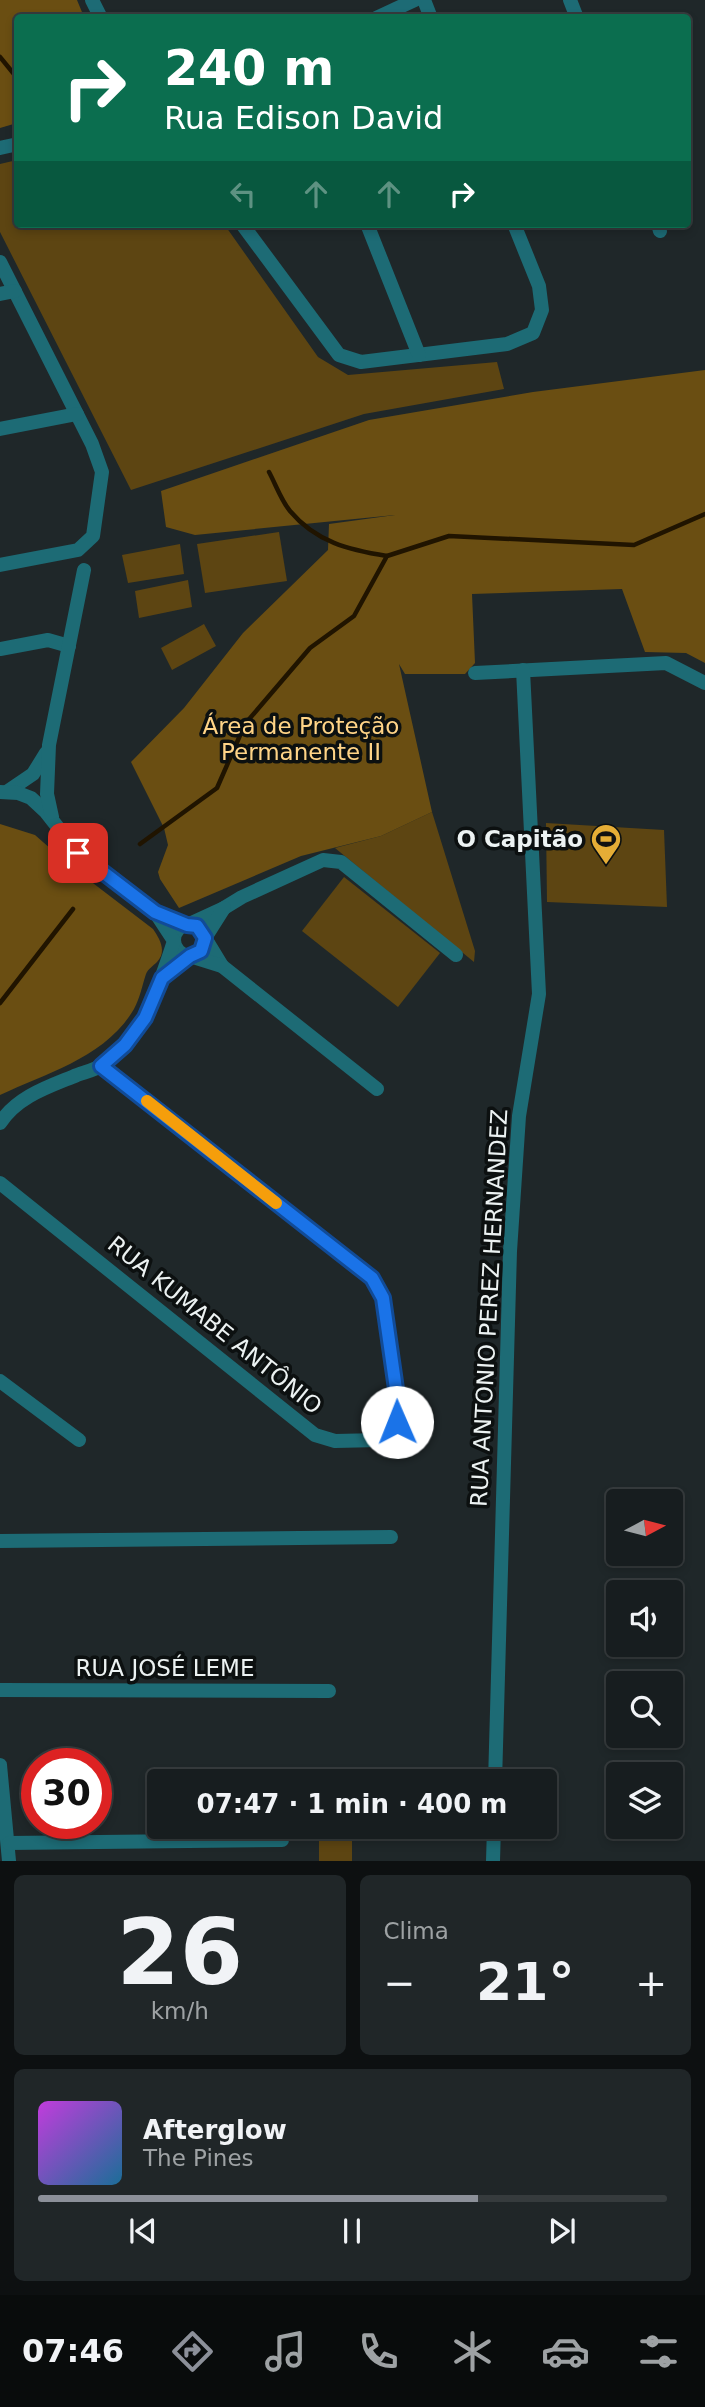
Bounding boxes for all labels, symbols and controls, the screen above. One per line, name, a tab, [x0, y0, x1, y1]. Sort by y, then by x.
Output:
text: 240 m	[164, 40, 334, 97]
icon: right	[49, 42, 140, 133]
text: Rua Edison David	[164, 99, 443, 137]
icon: left	[224, 175, 262, 213]
icon: ahead	[297, 175, 335, 213]
icon: ahead	[370, 175, 408, 213]
icon: right	[443, 175, 481, 213]
park label: Área de Proteção Permanente II	[203, 712, 399, 765]
sports icon: O Capitão	[589, 822, 623, 866]
pin	[48, 823, 108, 883]
place label: O Capitão	[456, 826, 583, 852]
icon: arrive	[59, 834, 97, 872]
street label: RUA ANTONIO PEREZ HERNANDEZ	[466, 1108, 512, 1508]
street label: RUA KUMABE ANTÔNIO	[103, 1230, 328, 1419]
position arrow	[360, 1385, 434, 1459]
north arrow	[606, 1489, 682, 1566]
map controls	[606, 1489, 683, 1839]
button: sound	[606, 1580, 683, 1657]
street label: RUA JOSÉ LEME	[76, 1654, 254, 1681]
button: search	[606, 1671, 683, 1748]
speed limit sign: 30	[21, 1748, 112, 1839]
button: layers	[606, 1762, 683, 1839]
text: 07:47 · 1 min · 400 m	[197, 1789, 507, 1819]
text: 26	[116, 1900, 243, 2005]
text: Clima	[384, 1918, 449, 1944]
text: 21°	[476, 1952, 574, 2012]
text: −	[384, 1961, 415, 2005]
text: +	[635, 1961, 667, 2005]
text: km/h	[151, 1998, 209, 2024]
text: Afterglow	[143, 2115, 287, 2145]
text: The Pines	[143, 2145, 254, 2171]
icon: previous	[124, 2212, 162, 2250]
icon: pause	[333, 2212, 371, 2250]
icon: next	[543, 2212, 581, 2250]
icon: directions	[168, 2327, 217, 2376]
icon: music	[261, 2327, 310, 2376]
icon: phone	[354, 2327, 403, 2376]
icon: climate	[448, 2327, 497, 2376]
icon: car	[541, 2327, 590, 2376]
icon: filters	[634, 2327, 683, 2376]
text: 07:46	[22, 2332, 124, 2370]

